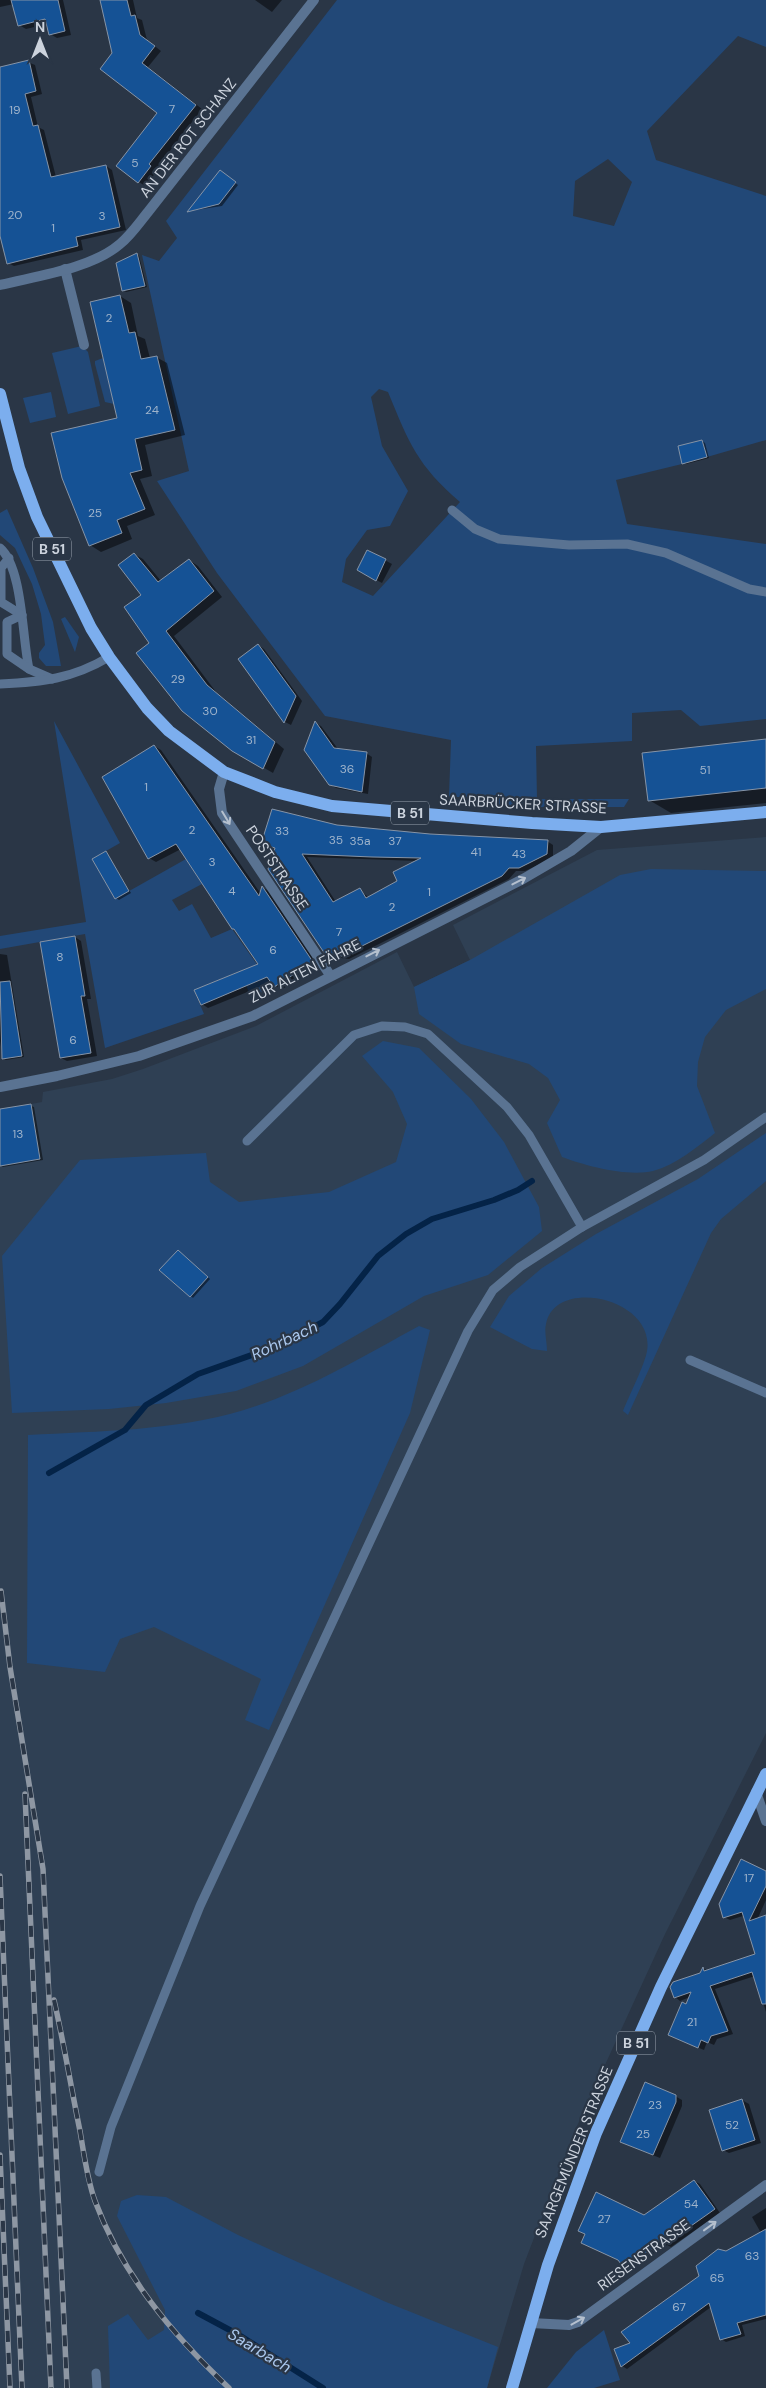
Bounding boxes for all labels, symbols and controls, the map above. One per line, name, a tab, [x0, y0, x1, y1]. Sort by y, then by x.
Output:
north arrow	[15, 15, 65, 65]
text: N	[35, 18, 45, 36]
street label: AN DER ROT SCHANZ	[135, 74, 241, 202]
house number: 7	[169, 101, 175, 117]
house number: 19	[9, 102, 21, 118]
house number: 5	[131, 155, 139, 171]
house number: 20	[7, 207, 23, 223]
house number: 3	[98, 208, 106, 224]
house number: 1	[51, 220, 55, 236]
house number: 2	[106, 310, 113, 326]
house number: 24	[145, 402, 159, 418]
house number: 25	[88, 505, 102, 521]
road number: B 51	[33, 538, 71, 560]
house number: 29	[171, 671, 185, 687]
house number: 30	[202, 703, 218, 719]
house number: 31	[246, 732, 256, 748]
house number: 36	[340, 761, 354, 777]
house number: 51	[699, 762, 711, 778]
house number: 1	[144, 779, 148, 795]
street label: SAARBRÜCKER STRASSE	[439, 790, 607, 818]
road number: B 51	[391, 801, 429, 824]
one-way arrow	[221, 811, 232, 825]
house number: 2	[189, 822, 196, 838]
street label: POSTSTRASSE	[241, 822, 313, 914]
house number: 33	[275, 823, 289, 839]
house number: 35	[329, 832, 343, 848]
house number: 35a	[350, 833, 370, 849]
house number: 37	[388, 833, 402, 849]
house number: 41	[470, 844, 482, 860]
house number: 43	[512, 846, 526, 862]
house number: 3	[208, 854, 216, 870]
one-way arrow	[511, 876, 526, 885]
house number: 4	[228, 883, 236, 899]
house number: 1	[427, 884, 431, 900]
house number: 2	[389, 899, 396, 915]
house number: 7	[336, 924, 342, 940]
street label: ZUR ALTEN FÄHRE	[246, 934, 364, 1008]
house number: 6	[269, 942, 277, 958]
one-way arrow	[366, 948, 381, 958]
house number: 8	[56, 949, 64, 965]
house number: 6	[69, 1032, 77, 1048]
house number: 13	[13, 1126, 23, 1142]
water label: Rohrbach	[248, 1316, 321, 1365]
house number: 17	[744, 1870, 754, 1886]
house number: 21	[687, 2014, 697, 2030]
road number: B 51	[617, 2032, 655, 2054]
street label: SAARGEMÜNDER STRASSE	[530, 2063, 618, 2241]
house number: 23	[648, 2097, 662, 2113]
house number: 52	[725, 2117, 739, 2133]
house number: 25	[636, 2126, 650, 2142]
house number: 54	[684, 2196, 698, 2212]
house number: 27	[597, 2211, 611, 2227]
street label: RIESENSTRASSE	[594, 2215, 694, 2295]
one-way arrow	[703, 2221, 717, 2231]
house number: 63	[745, 2248, 759, 2264]
house number: 65	[710, 2270, 724, 2286]
house number: 67	[672, 2299, 686, 2315]
one-way arrow	[570, 2316, 585, 2325]
water label: Saarbach	[224, 2323, 295, 2377]

